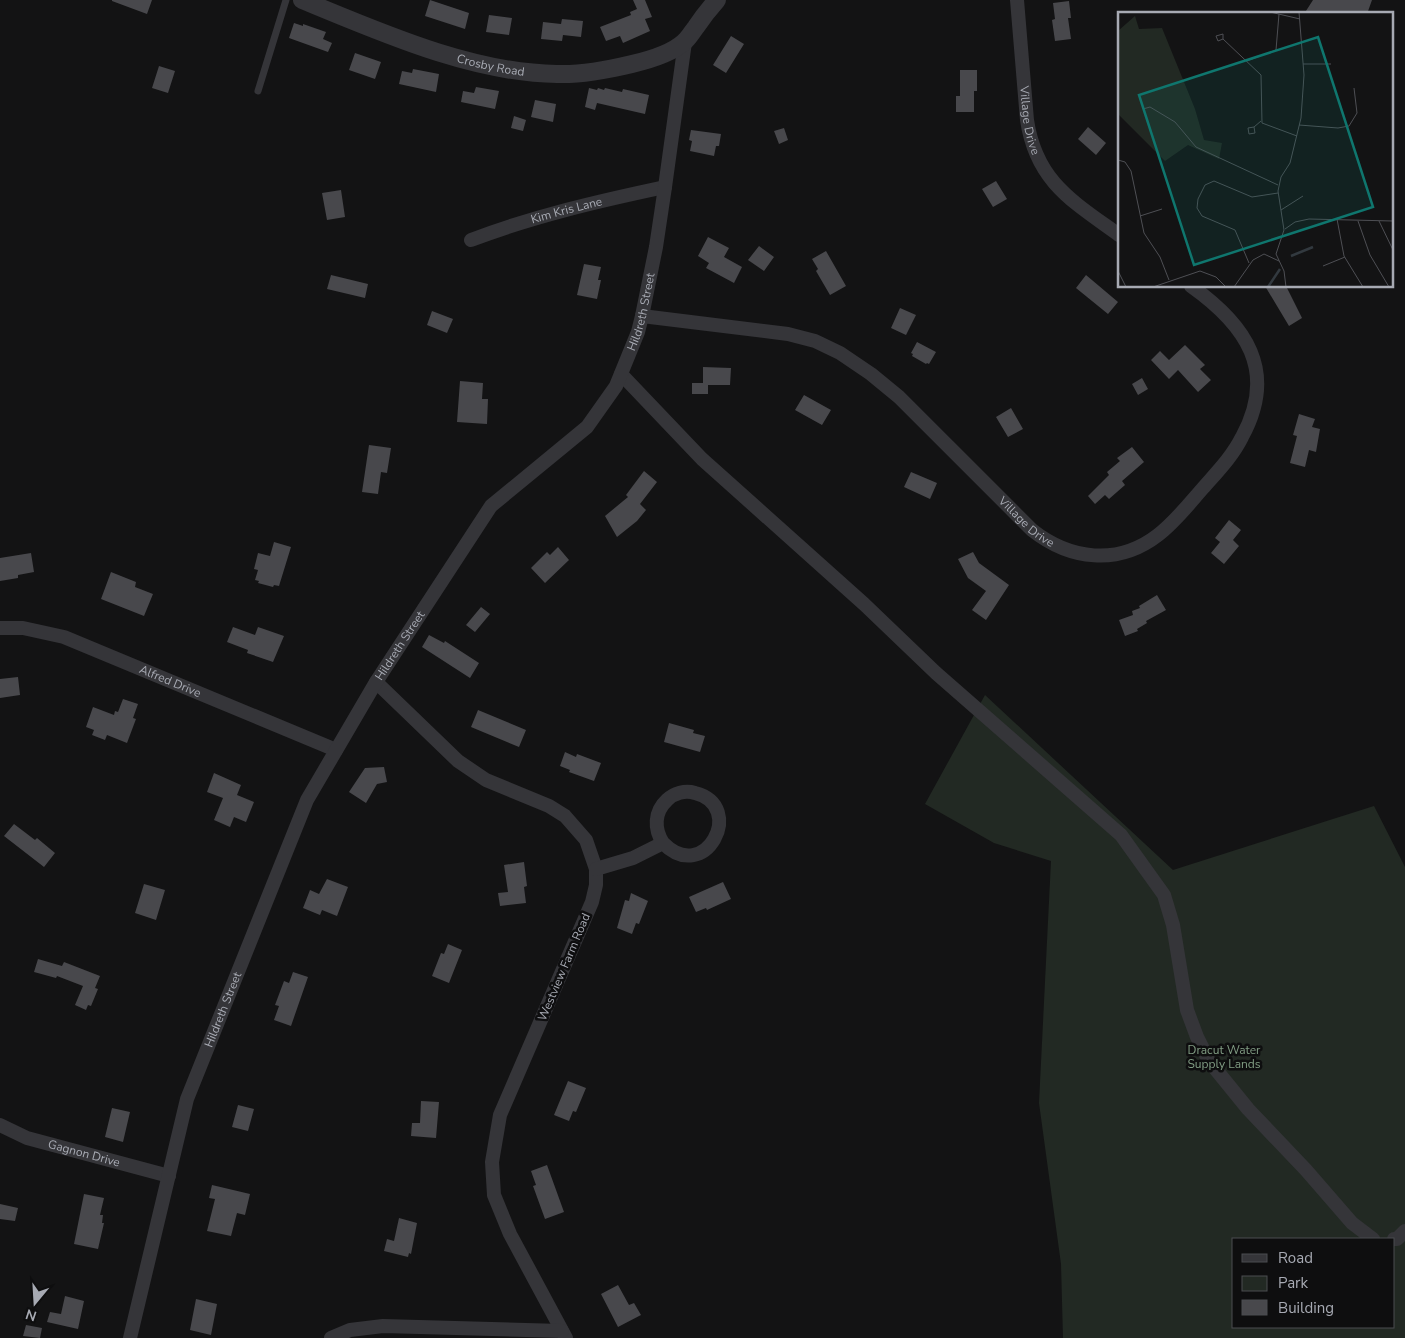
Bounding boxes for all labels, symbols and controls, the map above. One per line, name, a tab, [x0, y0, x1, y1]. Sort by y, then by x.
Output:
inset map	[1118, 12, 1392, 288]
street label: Crosby Road	[455, 50, 525, 80]
street label: Village Drive	[1016, 84, 1044, 157]
street label: Kim Kris Lane	[529, 193, 604, 227]
street label: Hildreth Street	[623, 271, 659, 353]
street label: Village Drive	[994, 492, 1057, 551]
street label: Hildreth Street	[371, 607, 429, 683]
street label: Alfred Drive	[137, 661, 203, 701]
street label: Westview Farm Road	[534, 911, 594, 1023]
street label: Hildreth Street	[201, 969, 245, 1050]
park label: Dracut Water Supply Lands	[1187, 1042, 1261, 1072]
street label: Gagnon Drive	[46, 1136, 122, 1171]
legend	[1232, 1238, 1395, 1328]
text: Road	[1278, 1248, 1313, 1268]
text: Park	[1278, 1273, 1308, 1293]
north arrow	[10, 1278, 60, 1328]
text: Building	[1278, 1298, 1334, 1318]
text: N	[23, 1304, 39, 1326]

